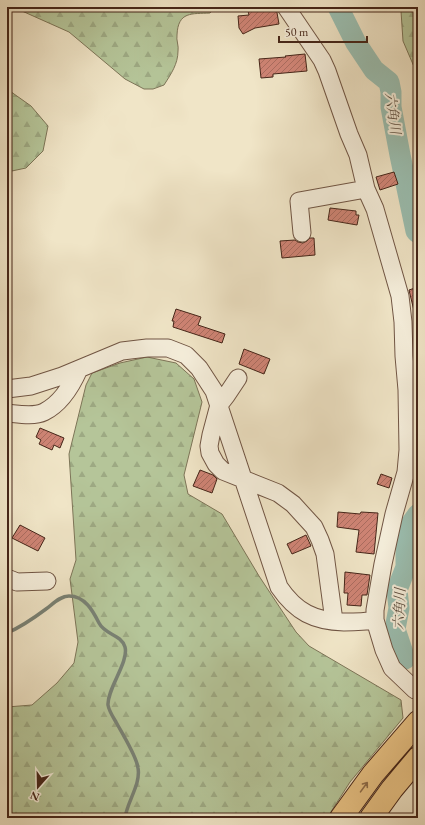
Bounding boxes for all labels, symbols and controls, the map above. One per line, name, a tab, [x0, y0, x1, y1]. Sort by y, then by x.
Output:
scale bar	[279, 18, 367, 44]
text: 50 m	[285, 24, 309, 40]
water label: 六角川	[381, 91, 405, 137]
water label: 六角川	[389, 586, 409, 630]
north arrow	[18, 767, 58, 807]
one-way arrow	[360, 781, 368, 792]
text: N	[28, 788, 41, 804]

